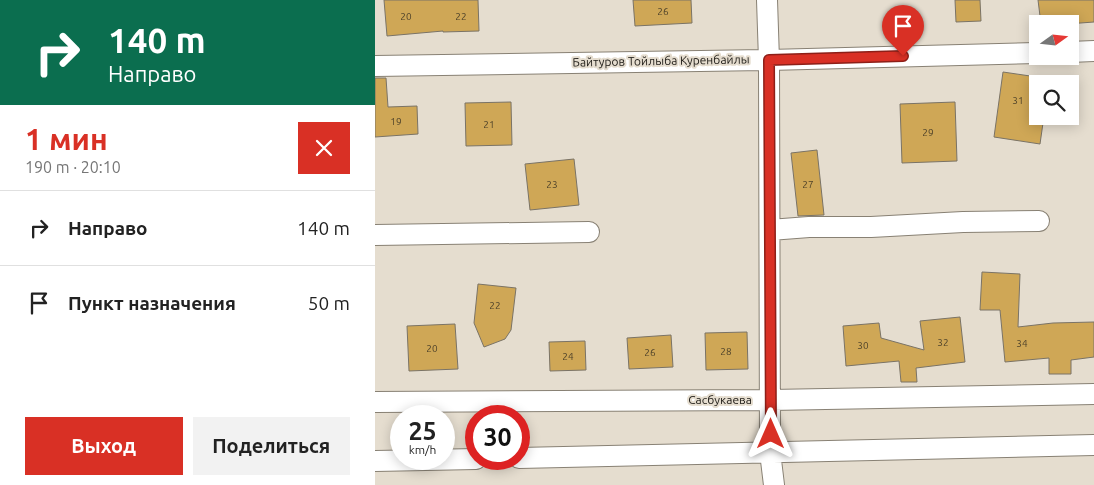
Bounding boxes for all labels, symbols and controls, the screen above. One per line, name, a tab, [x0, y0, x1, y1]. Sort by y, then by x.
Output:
pin	[882, 5, 924, 56]
house number: 26	[657, 6, 669, 17]
house number: 20	[400, 11, 412, 22]
house number: 22	[455, 11, 467, 22]
icon: arrive	[889, 12, 917, 40]
north arrow	[1029, 15, 1079, 65]
map controls	[1029, 15, 1079, 125]
icon: right	[25, 20, 90, 85]
text: 140 m	[108, 20, 206, 60]
street label: Байтуров Тойлыба Куренбайлы	[572, 52, 750, 69]
text: Направо	[108, 61, 196, 86]
button: search	[1029, 75, 1079, 125]
house number: 31	[1012, 95, 1024, 106]
house number: 19	[390, 116, 402, 127]
house number: 21	[483, 119, 495, 130]
text: 1 мин	[25, 122, 108, 156]
button: close	[298, 122, 350, 174]
house number: 29	[922, 127, 934, 138]
text: 190 m · 20:10	[25, 158, 121, 176]
house number: 23	[546, 179, 558, 190]
house number: 27	[802, 179, 814, 190]
icon: right	[25, 214, 53, 242]
text: Направо	[68, 217, 148, 239]
text: 140 m	[297, 217, 350, 239]
icon: arrive	[25, 289, 53, 317]
text: Пункт назначения	[68, 292, 236, 314]
text: 50 m	[308, 292, 350, 314]
house number: 22	[489, 300, 501, 311]
house number: 32	[937, 337, 949, 348]
house number: 34	[1016, 338, 1028, 349]
house number: 30	[857, 340, 869, 351]
house number: 20	[426, 343, 438, 354]
house number: 28	[720, 346, 732, 357]
house number: 26	[644, 347, 656, 358]
house number: 24	[562, 351, 574, 362]
street label: Сасбукаева	[688, 393, 752, 406]
speed limit sign: 30	[465, 405, 530, 470]
position arrow	[744, 407, 796, 459]
button: Выход	[25, 417, 183, 475]
button: Поделиться	[193, 417, 350, 475]
text: 25	[408, 417, 437, 445]
text: km/h	[409, 443, 436, 456]

